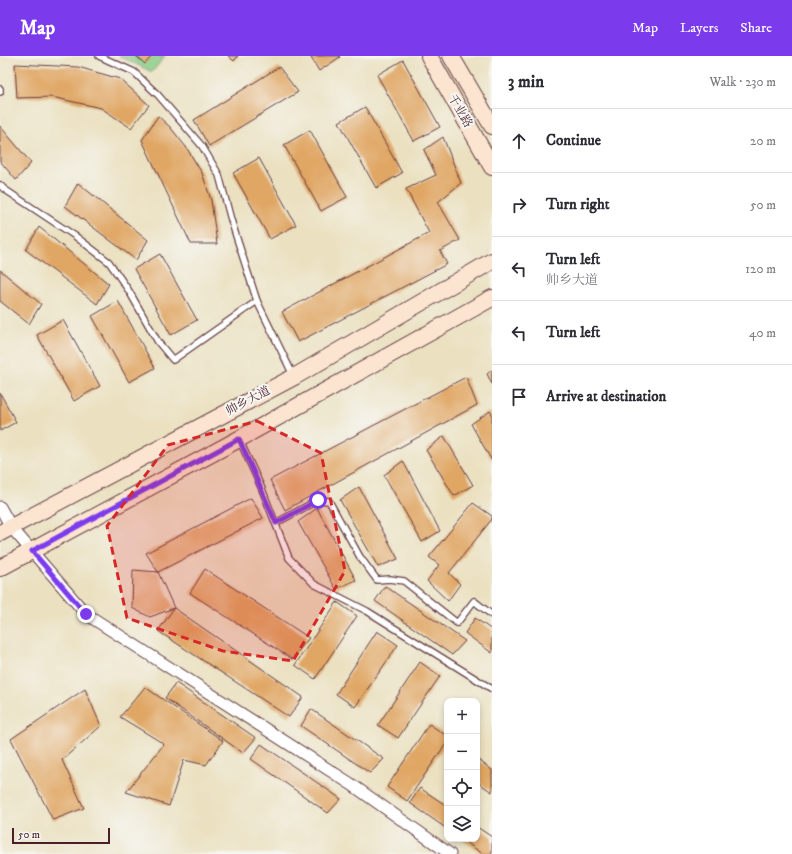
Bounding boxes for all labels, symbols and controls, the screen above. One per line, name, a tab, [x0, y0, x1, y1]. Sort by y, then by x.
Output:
text: Map	[20, 17, 55, 40]
text: Map	[632, 19, 658, 37]
text: Layers	[680, 19, 718, 37]
text: Share	[740, 19, 772, 37]
text: 3 min	[508, 71, 544, 93]
text: Walk · 230 m	[710, 74, 776, 90]
street label: 千业路	[445, 92, 475, 130]
icon: ahead	[508, 130, 530, 152]
text: Continue	[546, 131, 601, 150]
text: 20 m	[750, 133, 776, 149]
icon: right	[508, 194, 530, 216]
text: Turn right	[546, 195, 609, 214]
text: 50 m	[750, 197, 776, 213]
text: Turn left	[546, 250, 600, 269]
icon: left	[508, 258, 530, 280]
text: 120 m	[745, 261, 776, 277]
text: 帅乡大道	[546, 272, 598, 288]
icon: left	[508, 322, 530, 344]
text: Turn left	[546, 323, 600, 342]
text: 40 m	[749, 325, 776, 341]
street label: 帅乡大道	[223, 383, 273, 419]
icon: arrive	[508, 386, 530, 408]
text: Arrive at destination	[546, 387, 666, 406]
route start	[309, 491, 327, 509]
route end	[77, 605, 95, 623]
map controls	[444, 698, 480, 842]
button: +	[444, 698, 480, 734]
button: −	[444, 734, 480, 770]
button: locate	[444, 770, 480, 806]
button: layers	[444, 806, 480, 842]
scale bar	[12, 826, 110, 845]
text: 50 m	[18, 828, 40, 842]

